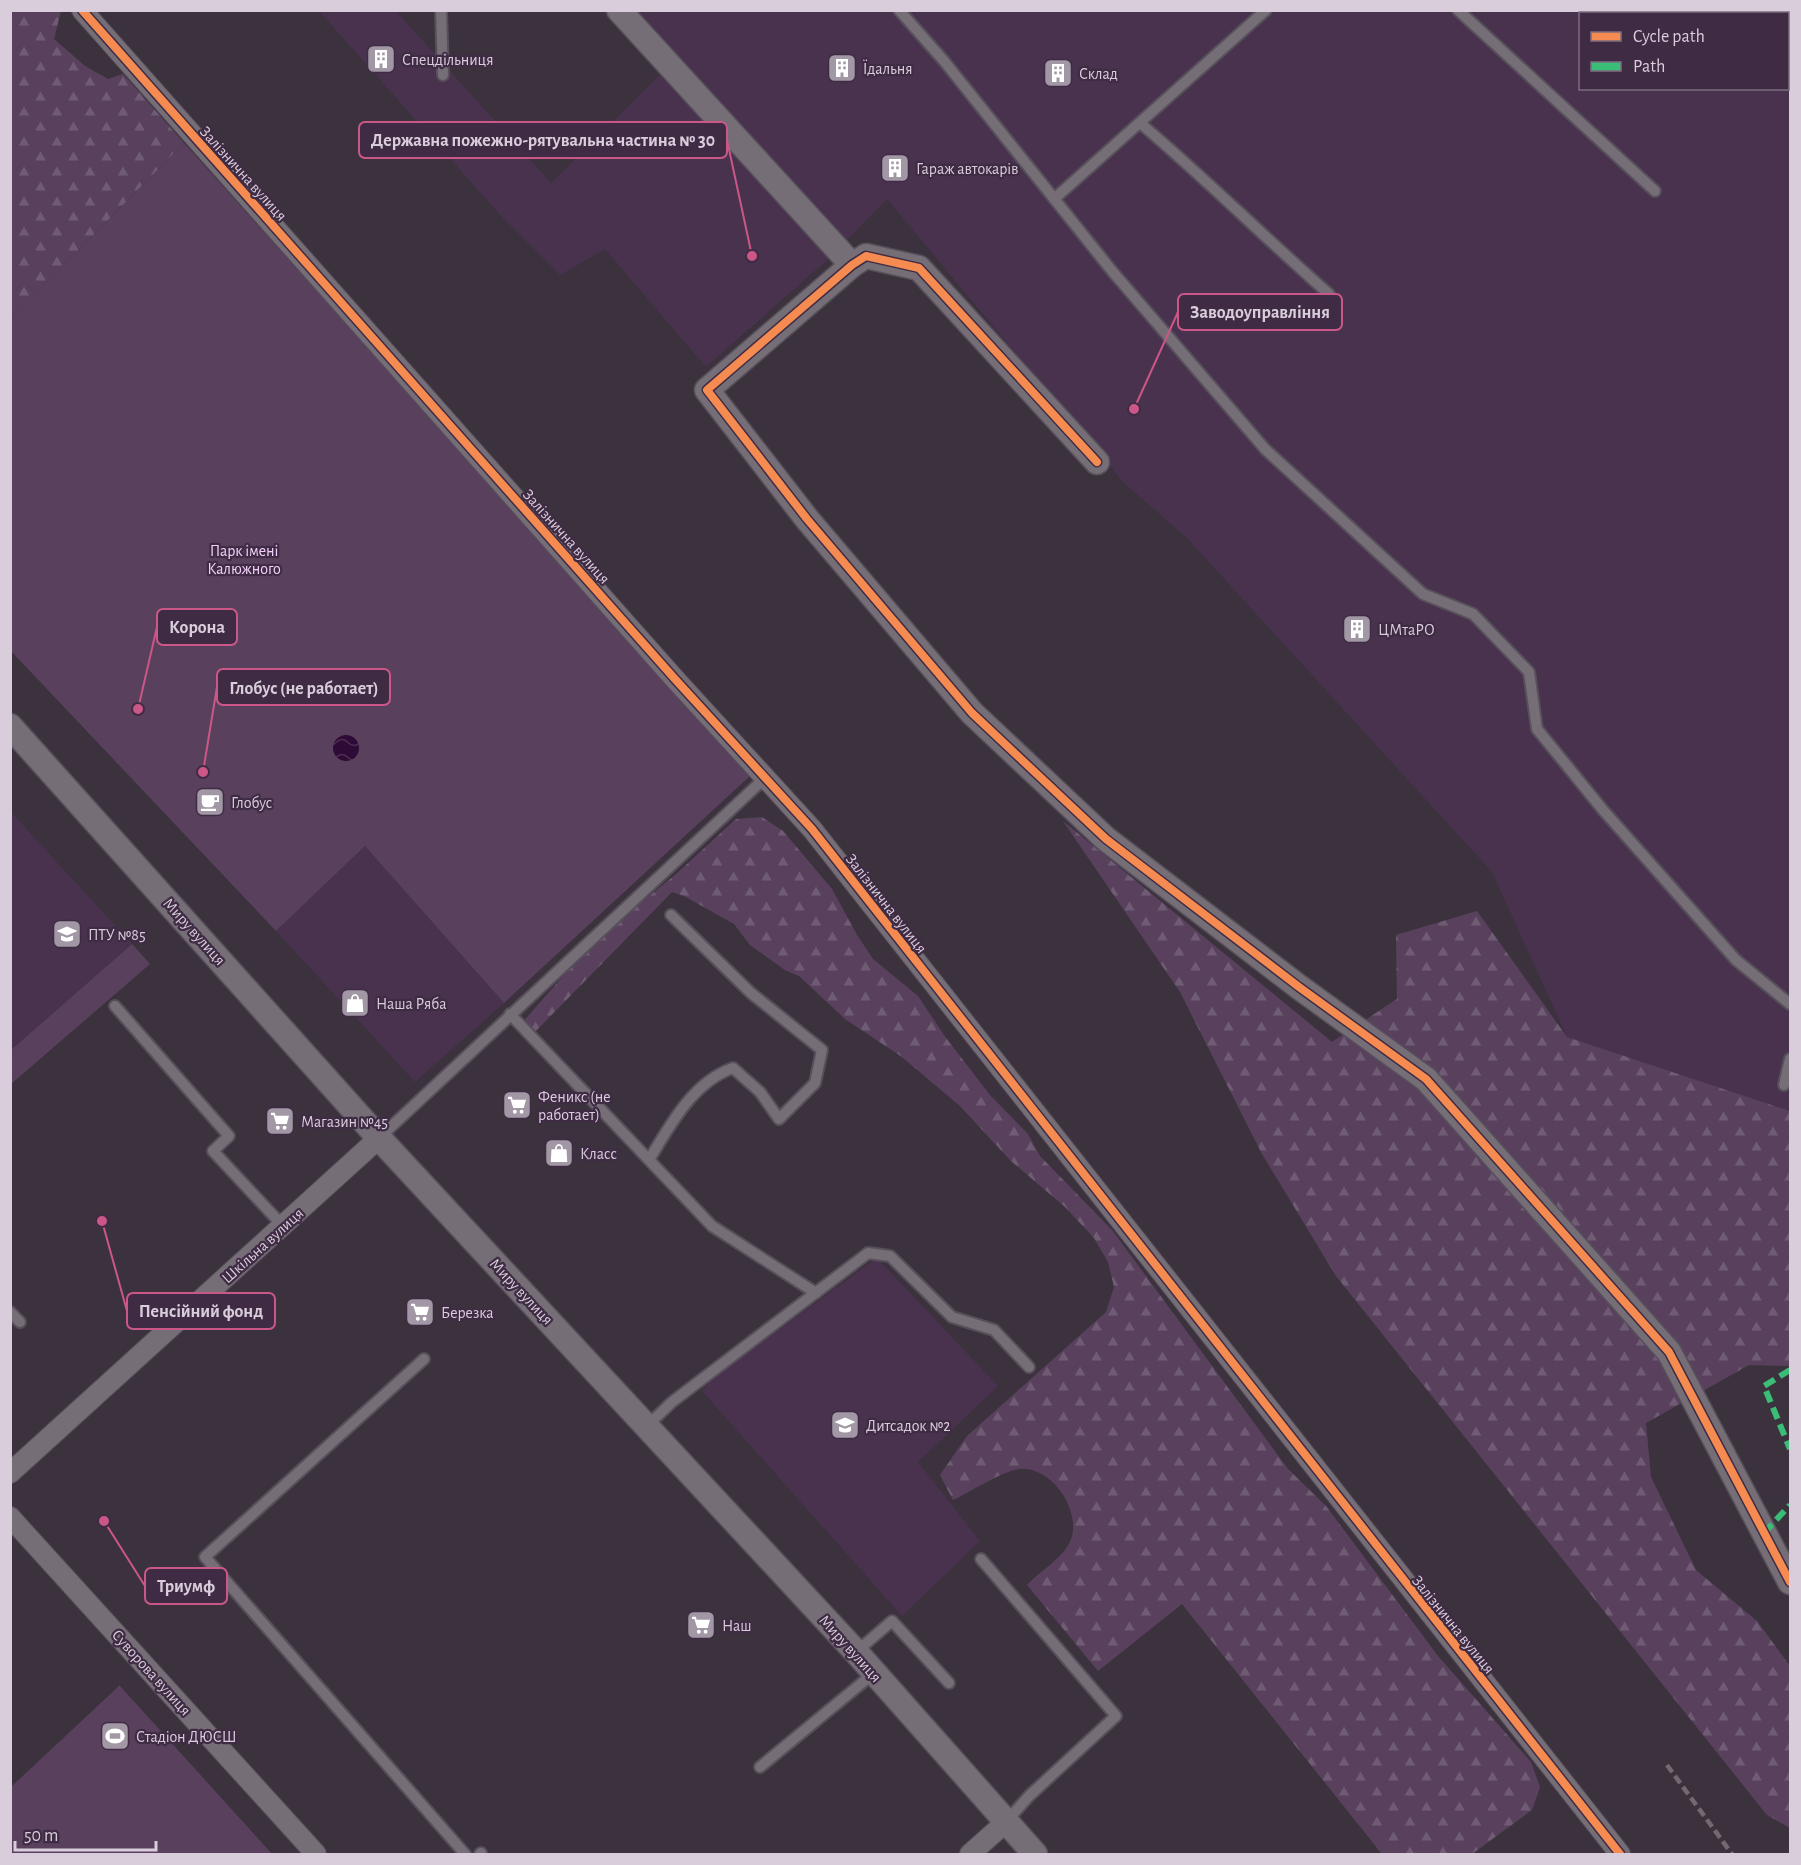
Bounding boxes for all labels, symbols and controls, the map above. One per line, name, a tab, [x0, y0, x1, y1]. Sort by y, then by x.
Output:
legend	[1579, 12, 1789, 90]
text: Cycle path	[1633, 28, 1705, 46]
building icon: Спецдільниця	[365, 43, 397, 75]
place label: Спецдільниця	[402, 52, 493, 68]
building icon: Їдальня	[826, 52, 858, 84]
building icon: Склад	[1042, 57, 1074, 89]
text: Path	[1633, 58, 1665, 76]
place label: Їдальня	[863, 59, 913, 77]
place label: Склад	[1079, 66, 1118, 82]
callout: Державна пожежно-рятувальна частина № 30	[359, 122, 727, 158]
street label: Залізнична вулиця	[196, 123, 290, 225]
text: Державна пожежно-рятувальна частина № 30	[371, 132, 715, 150]
building icon: Гараж автокарів	[879, 152, 911, 184]
place label: Гараж автокарів	[916, 161, 1018, 177]
callout: Заводоуправління	[1178, 294, 1342, 330]
text: Заводоуправління	[1190, 304, 1330, 322]
street label: Залізнична вулиця	[519, 486, 613, 588]
park label: Парк імені Калюжного	[207, 543, 281, 577]
callout: Корона	[157, 609, 237, 645]
building icon: ЦМтаРО	[1341, 613, 1373, 645]
text: Корона	[169, 619, 225, 637]
place label: ЦМтаРО	[1378, 622, 1435, 638]
callout: Глобус (не работает)	[217, 669, 390, 705]
text: Глобус (не работает)	[229, 680, 379, 698]
cafe icon: Глобус	[194, 786, 226, 818]
place label: Глобус	[231, 795, 272, 812]
street label: Залізнична вулиця	[842, 851, 930, 957]
street label: Миру вулиця	[159, 895, 228, 969]
school or university icon: ПТУ №85	[51, 918, 83, 950]
place label: ПТУ №85	[88, 927, 146, 943]
shop icon: Наша Ряба	[339, 987, 371, 1019]
place label: Наша Ряба	[376, 996, 446, 1012]
supermarket icon: Феникс (не работает)	[501, 1089, 533, 1121]
place label: Феникс (не работает)	[538, 1089, 611, 1123]
supermarket icon: Магазин №45	[264, 1105, 296, 1137]
place label: Магазин №45	[301, 1114, 388, 1130]
shop icon: Класс	[543, 1137, 575, 1169]
place label: Класс	[580, 1146, 617, 1162]
street label: Шкільна вулиця	[219, 1205, 307, 1287]
street label: Миру вулиця	[486, 1255, 556, 1329]
callout: Пенсійний фонд	[127, 1293, 275, 1329]
supermarket icon: Березка	[404, 1296, 436, 1328]
text: Пенсійний фонд	[139, 1303, 263, 1321]
place label: Березка	[441, 1305, 494, 1321]
school or university icon: Дитсадок №2	[829, 1409, 861, 1441]
place label: Дитсадок №2	[866, 1418, 951, 1434]
callout: Триумф	[145, 1568, 227, 1604]
street label: Залізнична вулиця	[1408, 1573, 1498, 1677]
text: Триумф	[157, 1578, 215, 1596]
supermarket icon: Наш	[685, 1609, 717, 1641]
street label: Миру вулиця	[815, 1612, 884, 1686]
place label: Наш	[722, 1618, 752, 1634]
street label: Суворова вулиця	[108, 1627, 194, 1719]
sports icon: Стадіон ДЮСШ	[99, 1720, 131, 1752]
place label: Стадіон ДЮСШ	[136, 1729, 237, 1745]
scale bar	[15, 1814, 156, 1852]
text: 50 m	[24, 1827, 58, 1845]

